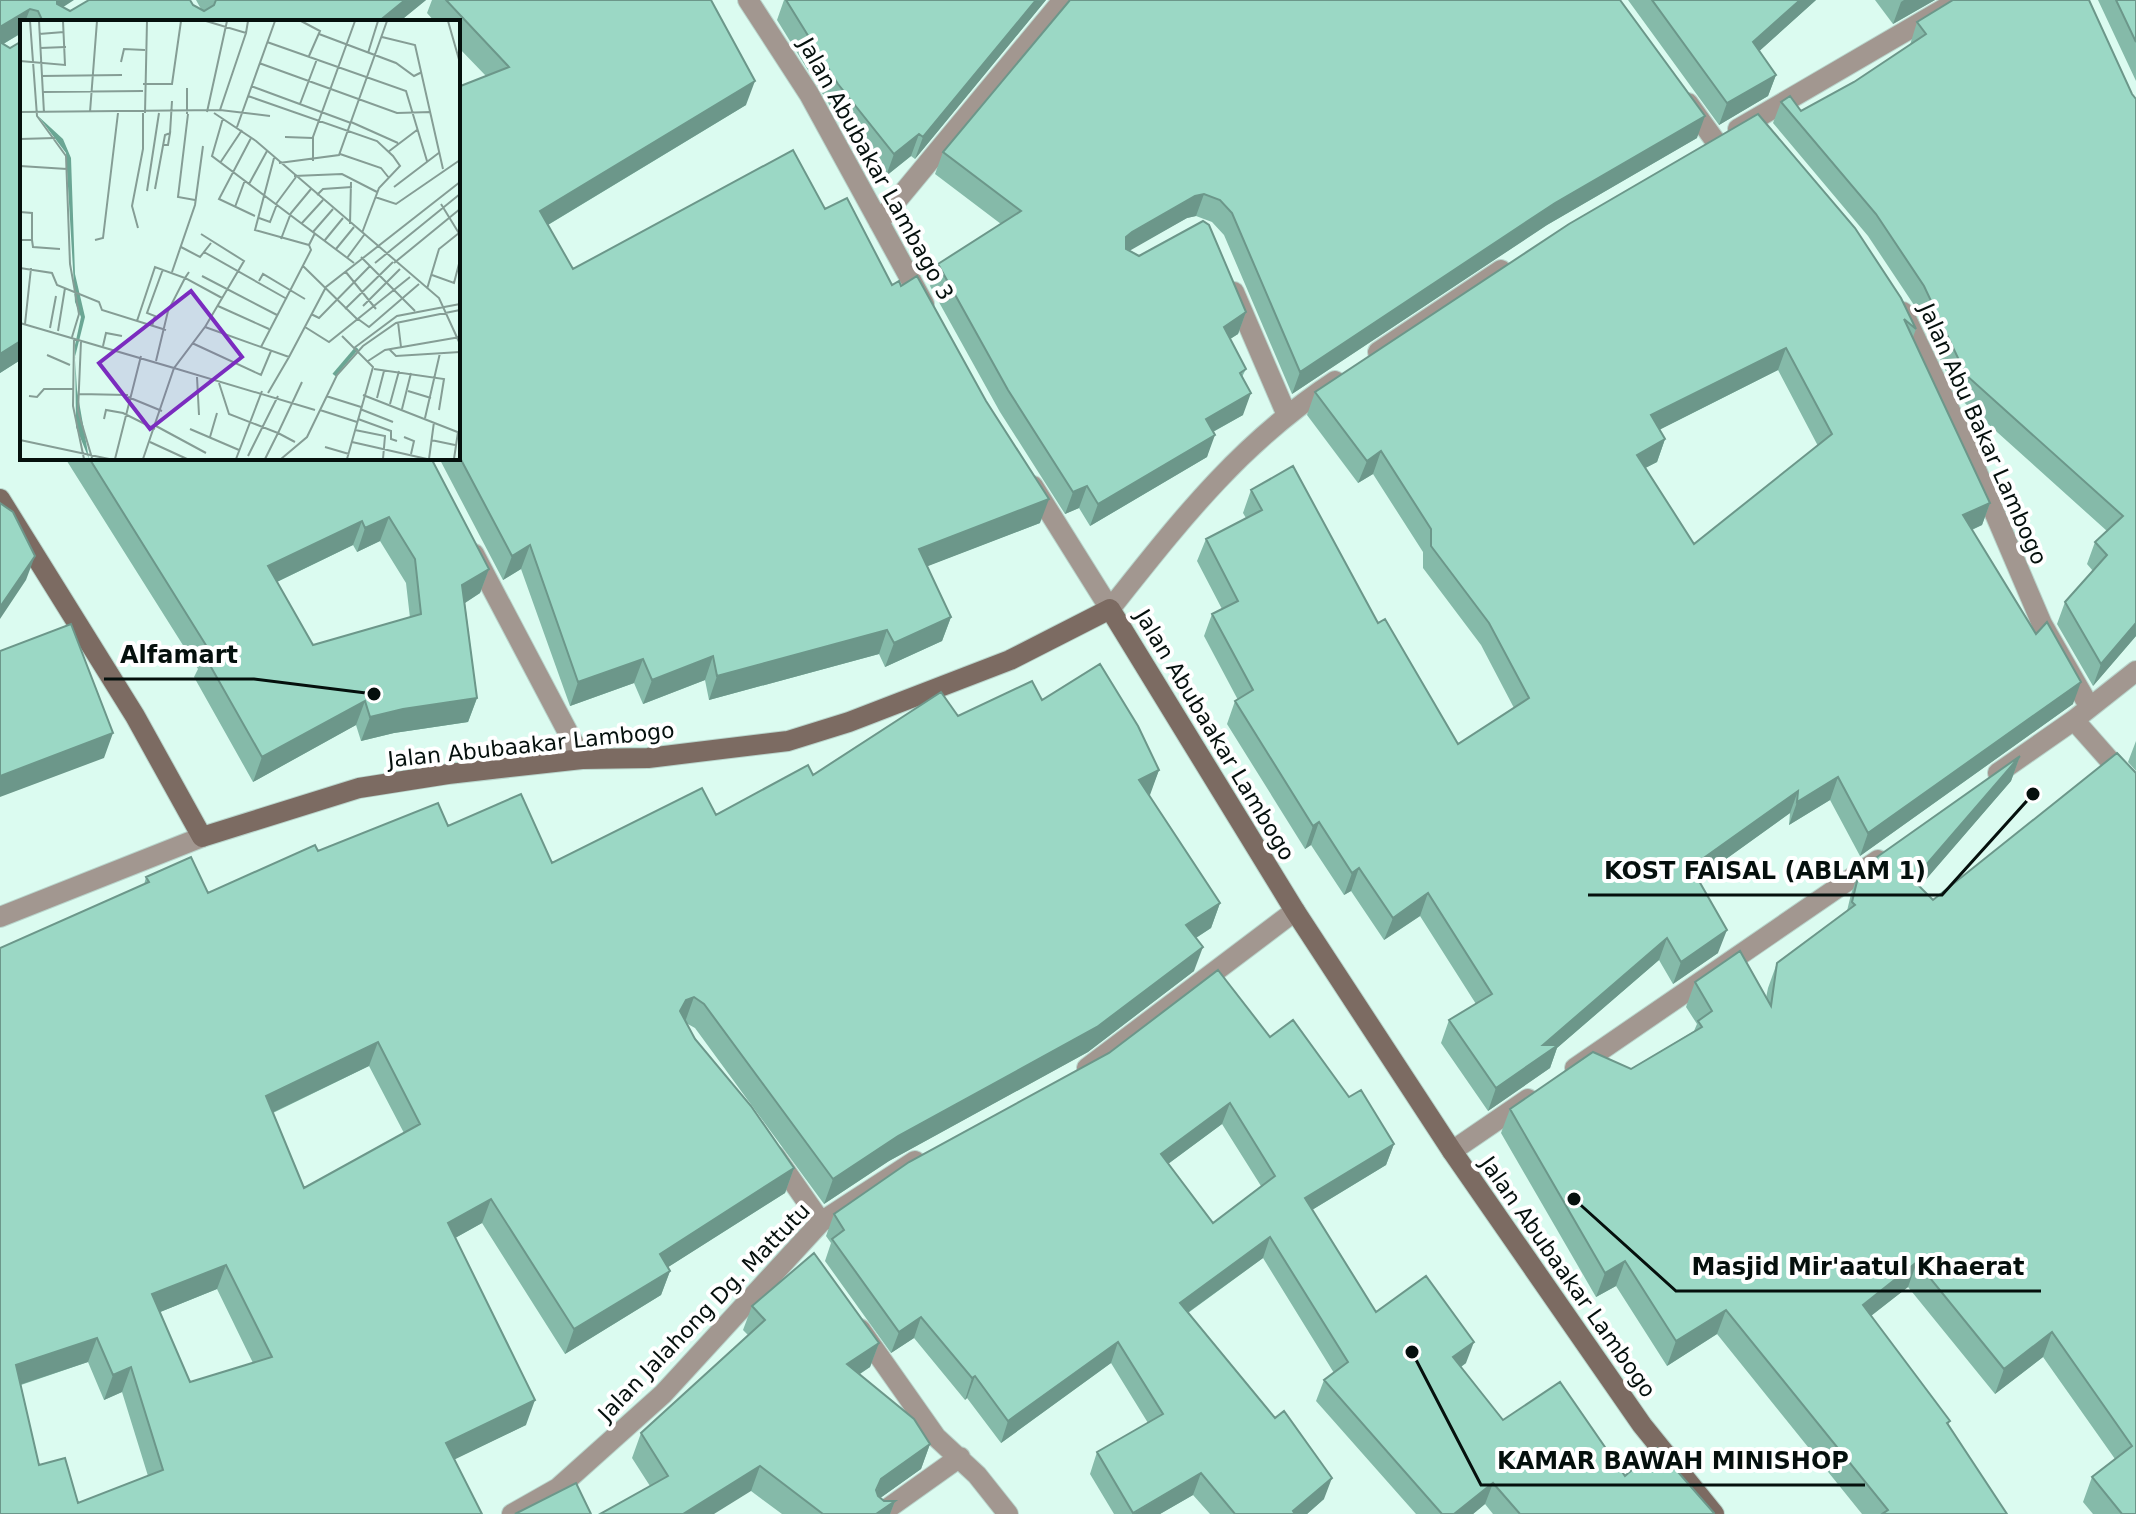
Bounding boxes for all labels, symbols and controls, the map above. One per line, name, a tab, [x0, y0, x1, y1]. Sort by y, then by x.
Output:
inset map	[20, 20, 460, 460]
street label: Jalan Abubakar Lambago 3	[792, 32, 959, 304]
street label: Jalan Abu Bakar Lambogo	[1913, 298, 2052, 568]
street label: Jalan Abubaakar Lambogo	[1129, 603, 1300, 865]
callout: Alfamart	[104, 631, 254, 679]
text: Alfamart	[120, 641, 238, 669]
street label: Jalan Abubaakar Lambogo	[384, 718, 676, 773]
callout: KOST FAISAL (ABLAM 1)	[1588, 847, 1942, 895]
text: KOST FAISAL (ABLAM 1)	[1604, 857, 1926, 885]
street label: Jalan Abubaakar Lambogo	[1474, 1150, 1661, 1402]
street label: Jalan Jalahong Dg. Mattutu	[592, 1198, 815, 1428]
callout: Masjid Mir'aatul Khaerat	[1676, 1243, 2041, 1291]
text: Masjid Mir'aatul Khaerat	[1692, 1253, 2024, 1281]
callout: KAMAR BAWAH MINISHOP	[1481, 1437, 1865, 1485]
text: KAMAR BAWAH MINISHOP	[1497, 1447, 1849, 1475]

